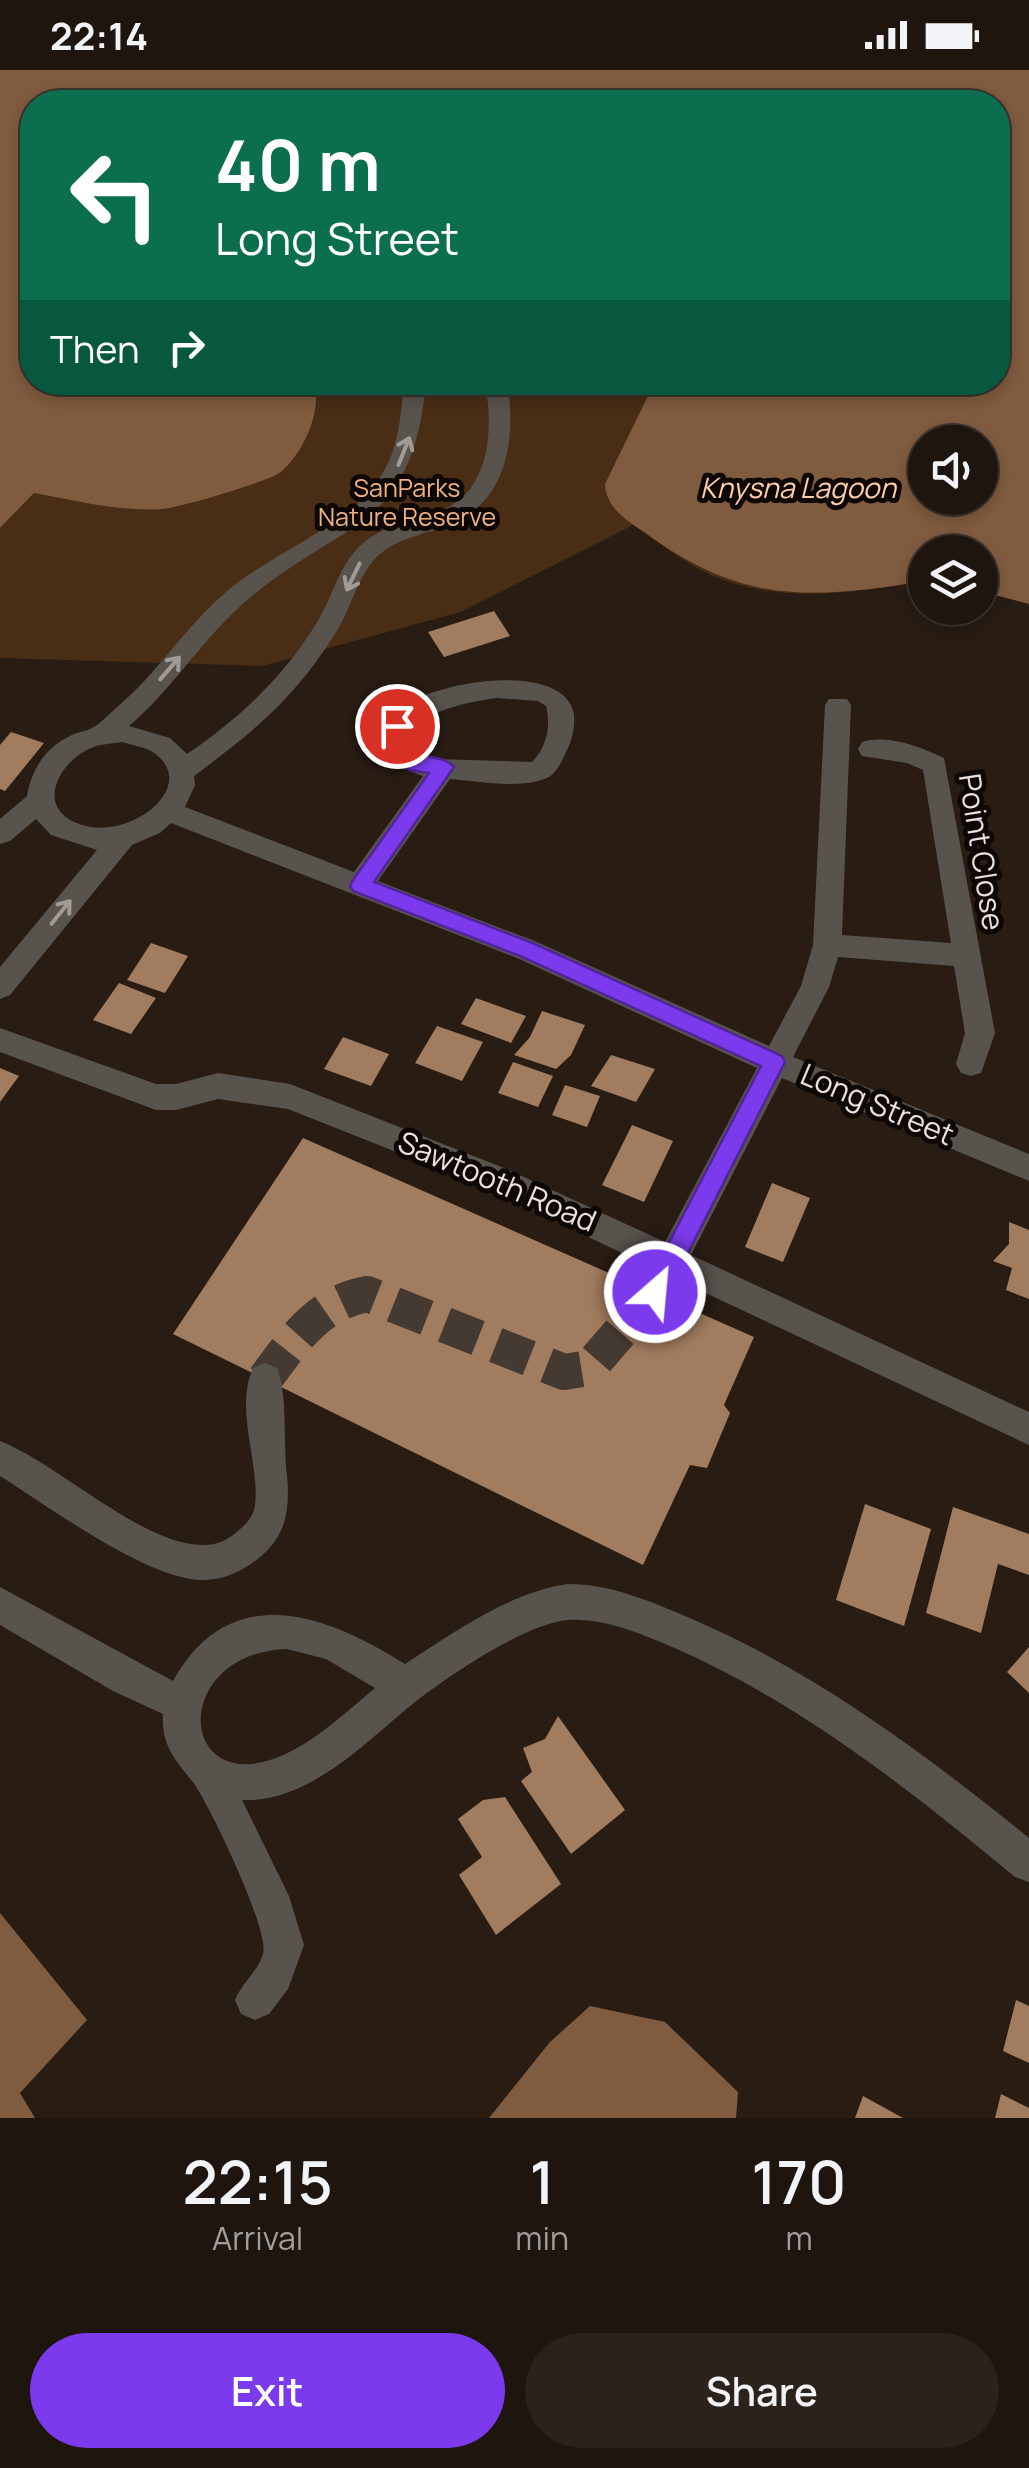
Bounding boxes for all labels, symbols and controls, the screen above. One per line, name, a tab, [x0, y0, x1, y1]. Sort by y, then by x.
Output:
text: 22:14	[50, 9, 148, 61]
text: 40 m	[215, 116, 381, 212]
icon: left	[50, 130, 180, 260]
text: Long Street	[215, 207, 459, 269]
icon: right	[159, 320, 214, 375]
text: Then	[50, 322, 139, 374]
map controls	[908, 425, 998, 625]
button: sound	[908, 425, 998, 515]
one-way arrow	[397, 436, 415, 467]
water label: Knysna Lagoon	[700, 468, 897, 506]
park label: SanParks Nature Reserve	[318, 470, 496, 534]
button: layers	[908, 535, 998, 625]
one-way arrow	[343, 561, 362, 591]
one-way arrow	[159, 656, 181, 682]
pin	[355, 684, 440, 769]
icon: arrive	[370, 699, 425, 754]
street label: Point Close	[950, 771, 1015, 933]
one-way arrow	[50, 900, 72, 926]
street label: Long Street	[795, 1053, 961, 1154]
street label: Sawtooth Road	[392, 1120, 603, 1241]
position arrow	[603, 1240, 707, 1344]
text: 22:15	[182, 2140, 333, 2222]
text: 1	[529, 2140, 555, 2222]
text: 170	[751, 2140, 847, 2222]
text: Arrival	[212, 2216, 303, 2260]
text: min	[515, 2216, 569, 2260]
text: m	[785, 2216, 813, 2260]
button: Exit	[30, 2333, 505, 2448]
button: Share	[525, 2333, 999, 2448]

